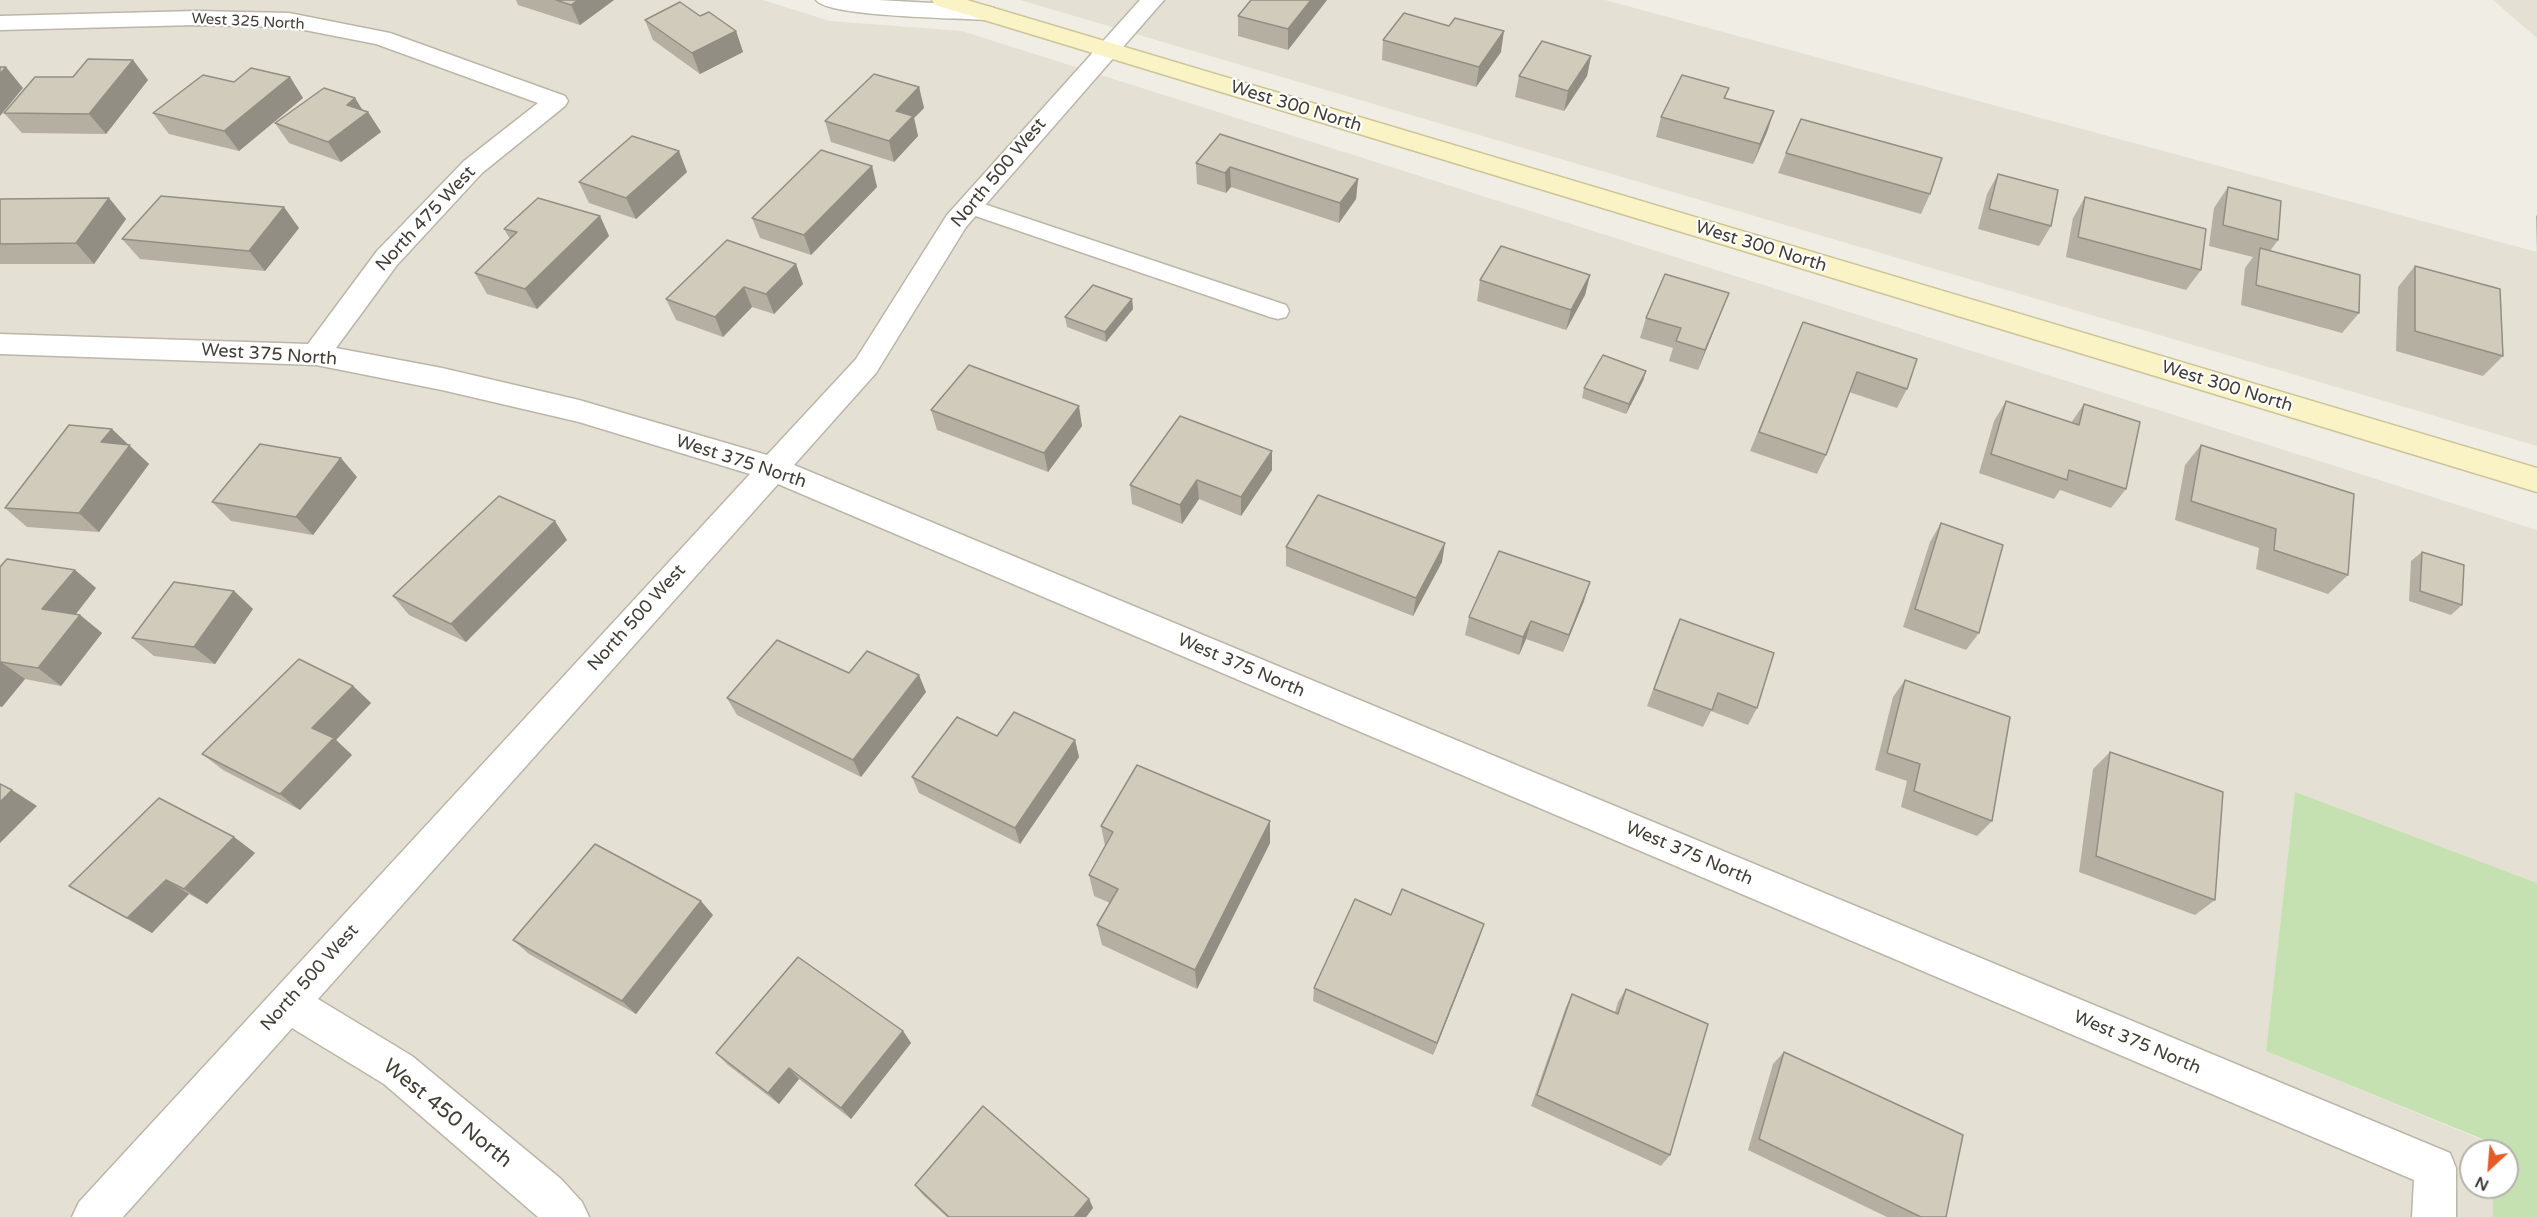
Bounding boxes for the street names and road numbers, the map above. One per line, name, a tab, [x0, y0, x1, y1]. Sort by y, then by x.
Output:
street label: West 325 North	[191, 10, 305, 34]
street label: West 300 North	[1228, 77, 1364, 137]
street label: North 500 West	[947, 114, 1051, 232]
street label: North 475 West	[372, 162, 480, 276]
street label: West 300 North	[1693, 217, 1829, 277]
street label: West 375 North	[200, 339, 338, 371]
street label: West 300 North	[2159, 357, 2295, 417]
street label: West 375 North	[673, 431, 809, 493]
street label: North 500 West	[583, 560, 691, 676]
street label: West 375 North	[1174, 629, 1308, 703]
street label: West 375 North	[1622, 817, 1756, 891]
street label: North 500 West	[256, 920, 364, 1036]
street label: West 375 North	[2070, 1006, 2204, 1080]
street label: West 450 North	[377, 1054, 517, 1174]

